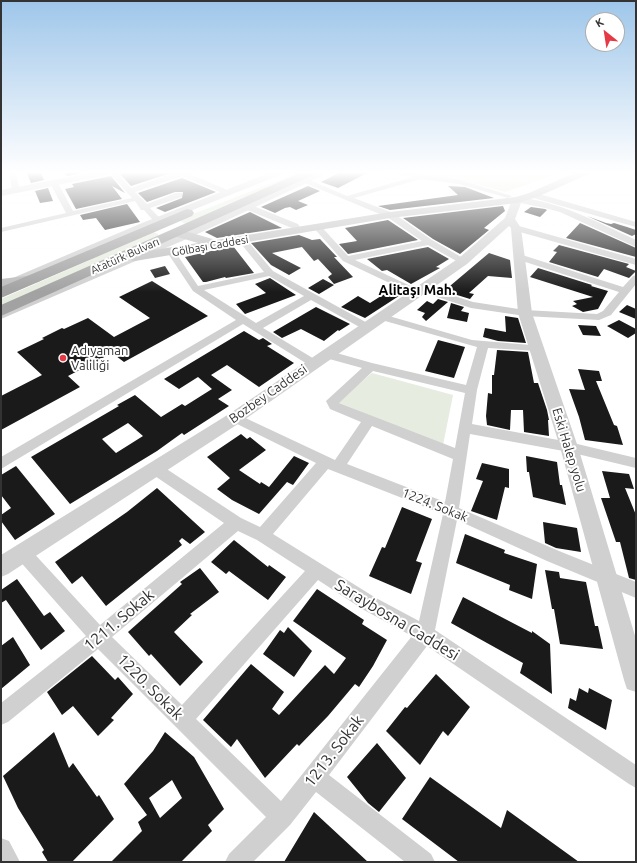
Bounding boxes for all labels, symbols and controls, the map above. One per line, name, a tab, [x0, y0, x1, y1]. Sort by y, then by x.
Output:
north arrow	[585, 12, 625, 52]
text: K	[593, 15, 606, 30]
street label: Gölbaşı Caddesi	[171, 233, 249, 259]
street label: Atatürk Bulvarı	[89, 235, 161, 277]
district label: Alitaşı Mah.	[379, 282, 455, 298]
place label: Adıyaman Valiliği	[71, 343, 128, 374]
marker: Adıyaman Valiliği	[58, 353, 68, 363]
street label: Bozbey Caddesi	[226, 361, 310, 427]
street label: Eski Halep yolu	[549, 406, 589, 494]
street label: 1224. Sokak	[400, 485, 470, 525]
street label: Saraybosna Caddesi	[331, 575, 463, 665]
street label: 1211. Sokak	[80, 585, 158, 655]
street label: 1220. Sokak	[113, 650, 187, 724]
street label: 1213. Sokak	[300, 711, 368, 791]

